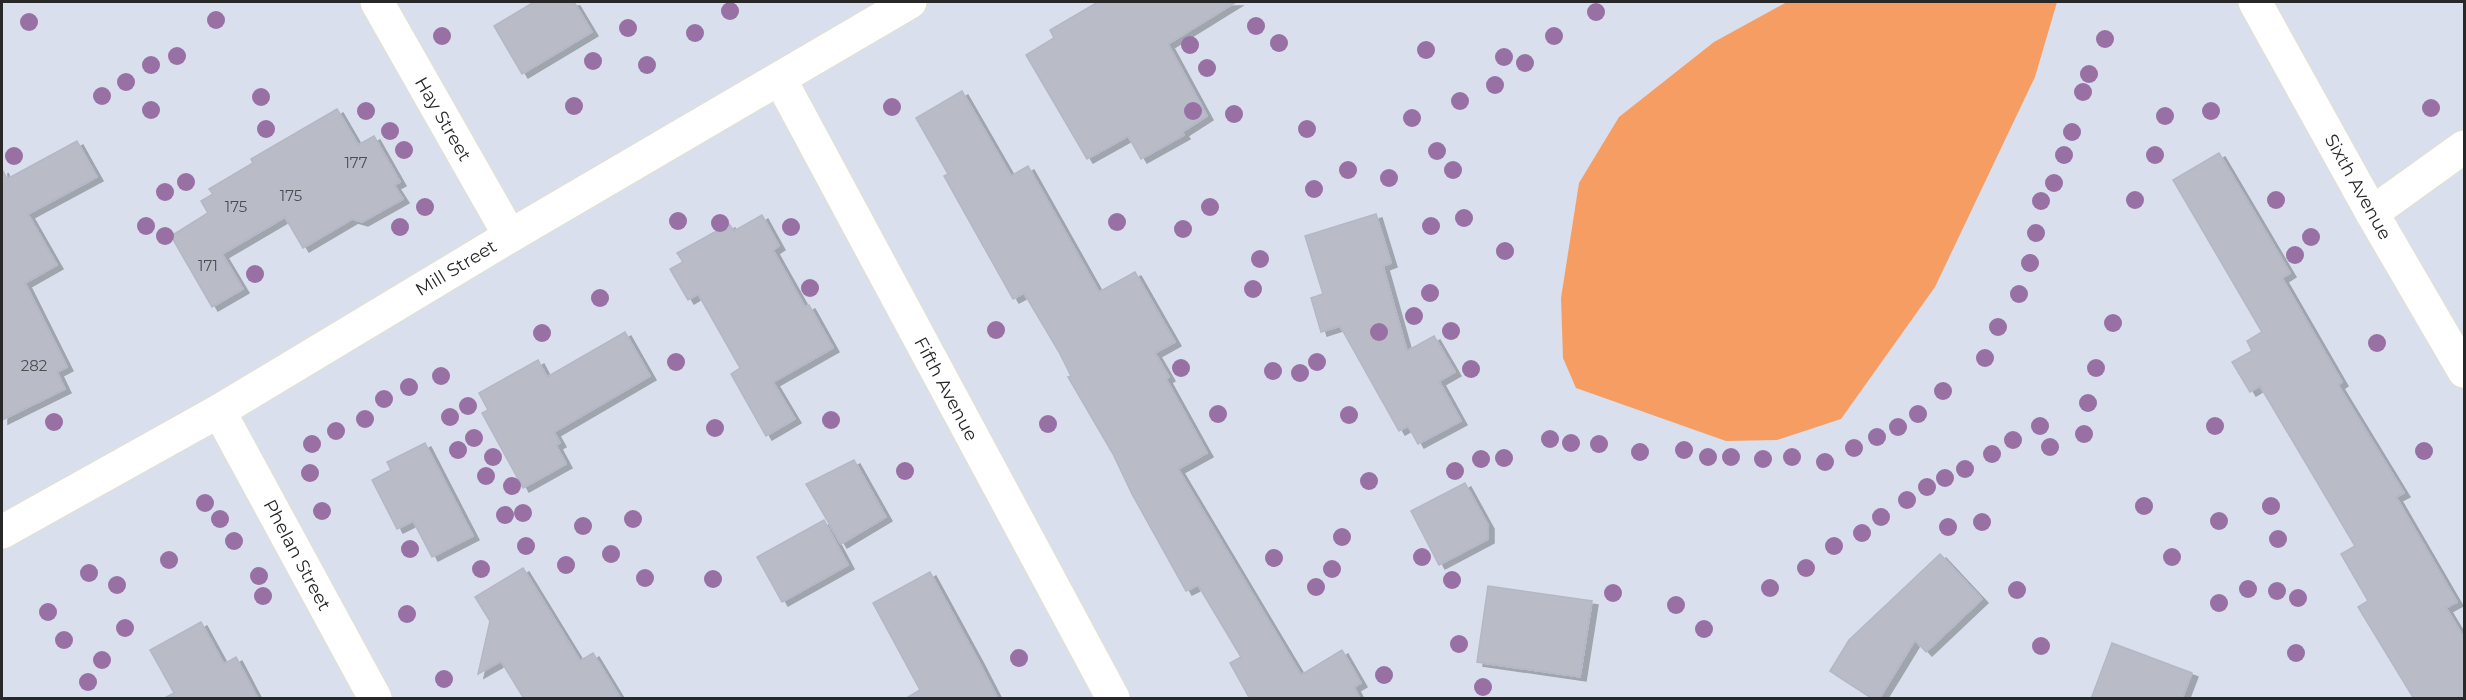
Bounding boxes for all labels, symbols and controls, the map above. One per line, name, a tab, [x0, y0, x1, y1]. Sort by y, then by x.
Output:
street label: Hay Street	[410, 73, 476, 165]
street label: Sixth Avenue	[2320, 130, 2396, 244]
house number: 177	[344, 153, 368, 172]
house number: 175	[280, 186, 302, 205]
house number: 175	[225, 197, 247, 216]
street label: Mill Street	[411, 235, 501, 301]
house number: 171	[198, 256, 218, 275]
street label: Fifth Avenue	[909, 333, 983, 445]
house number: 282	[21, 356, 47, 375]
street label: Phelan Street	[258, 496, 336, 614]

